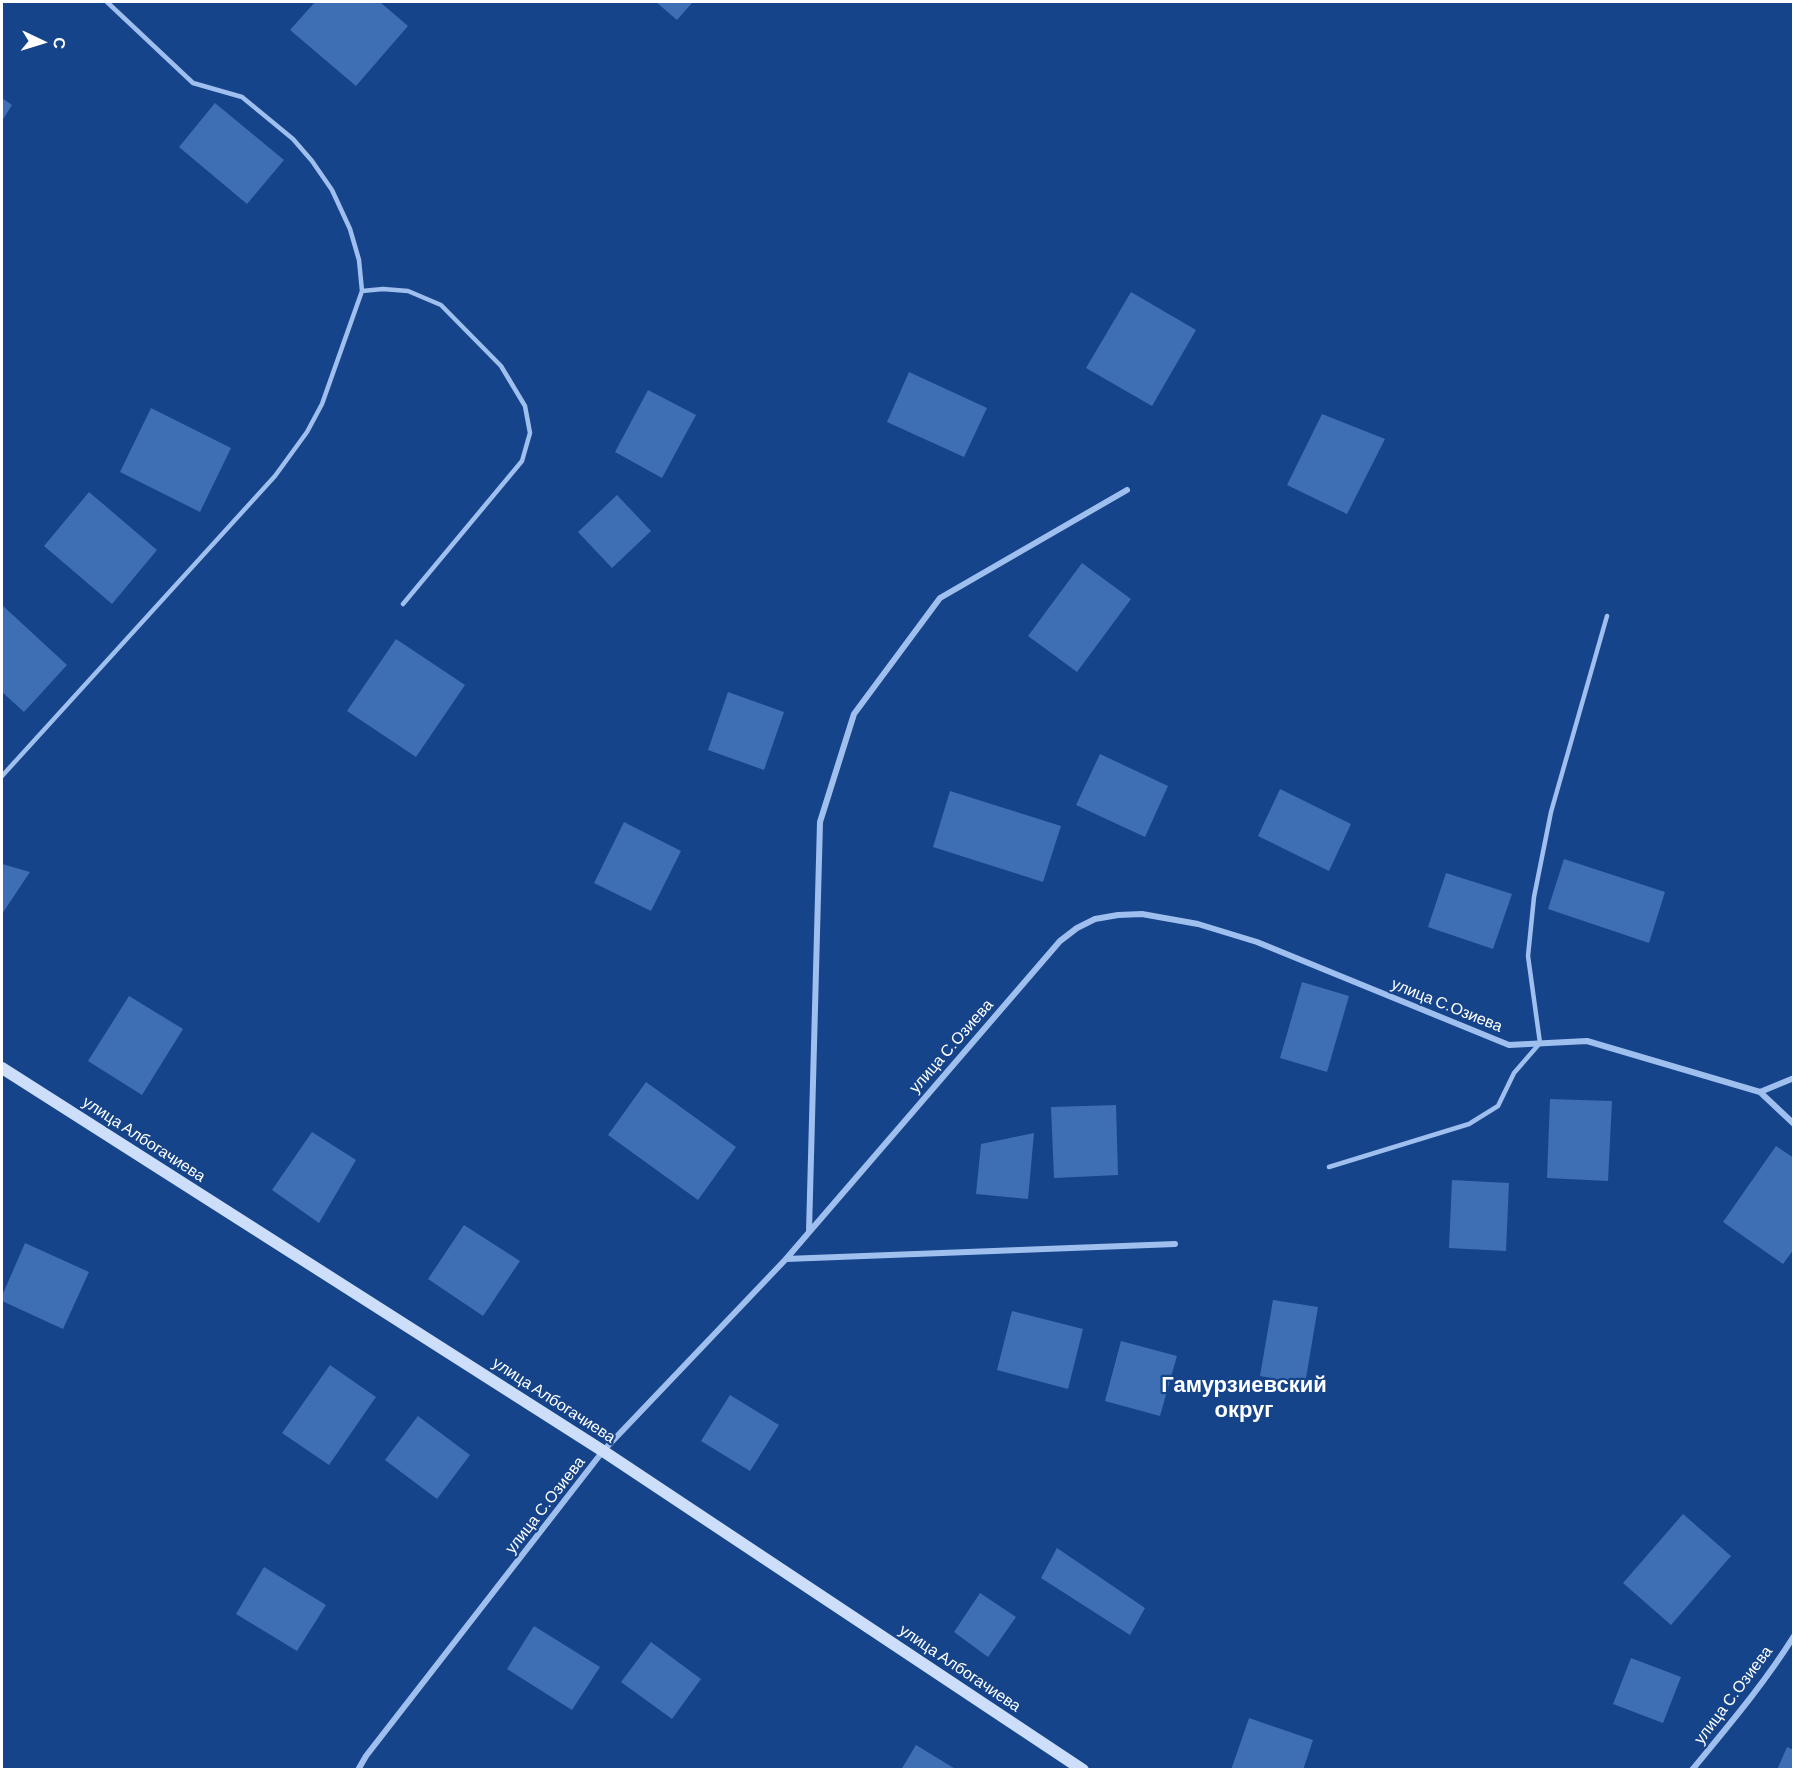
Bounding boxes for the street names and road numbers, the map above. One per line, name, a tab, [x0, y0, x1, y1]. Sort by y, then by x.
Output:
street label: улица С.Озиева	[1389, 974, 1505, 1036]
street label: улица С.Озиева	[905, 995, 997, 1097]
street label: улица Албогачиева	[79, 1092, 209, 1186]
street label: улица Албогачиева	[489, 1353, 619, 1447]
street label: улица С.Озиева	[501, 1453, 589, 1557]
street label: улица Албогачиева	[895, 1620, 1025, 1716]
street label: улица С.Озиева	[1690, 1642, 1776, 1748]

